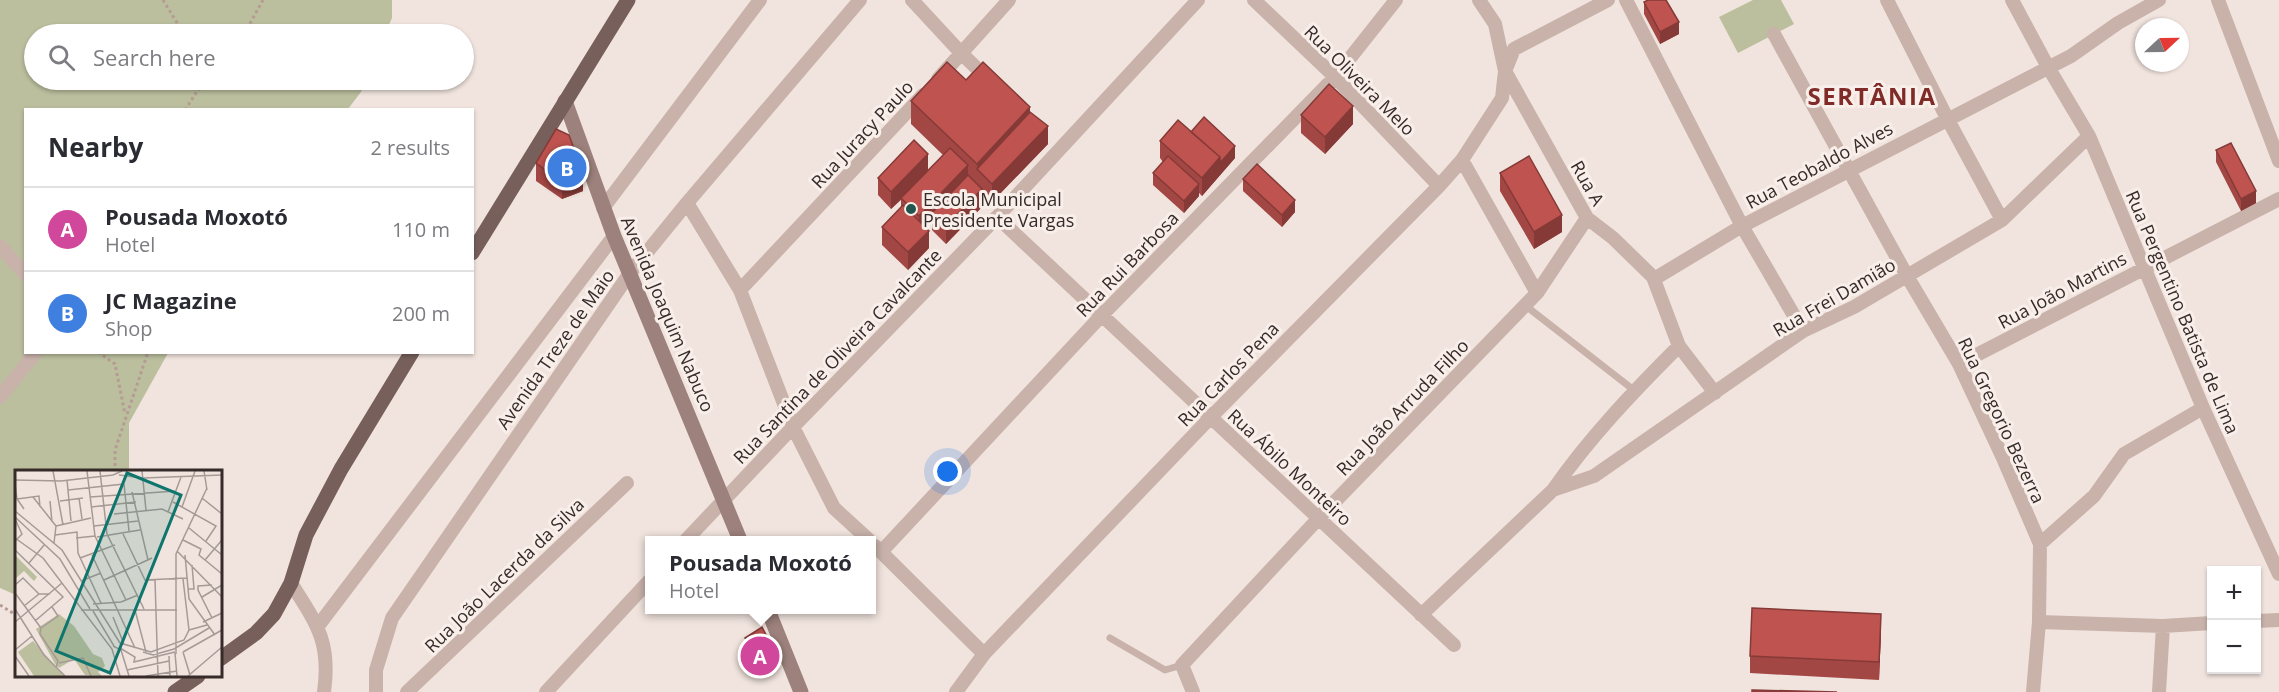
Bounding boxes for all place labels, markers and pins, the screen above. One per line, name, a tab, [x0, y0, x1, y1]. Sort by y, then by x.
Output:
pin: B	[548, 146, 586, 190]
place label: Escola Municipal Presidente Vargas	[923, 187, 1074, 232]
marker: Escola Municipal Presidente Vargas	[904, 202, 918, 216]
pin: A	[740, 634, 780, 678]

